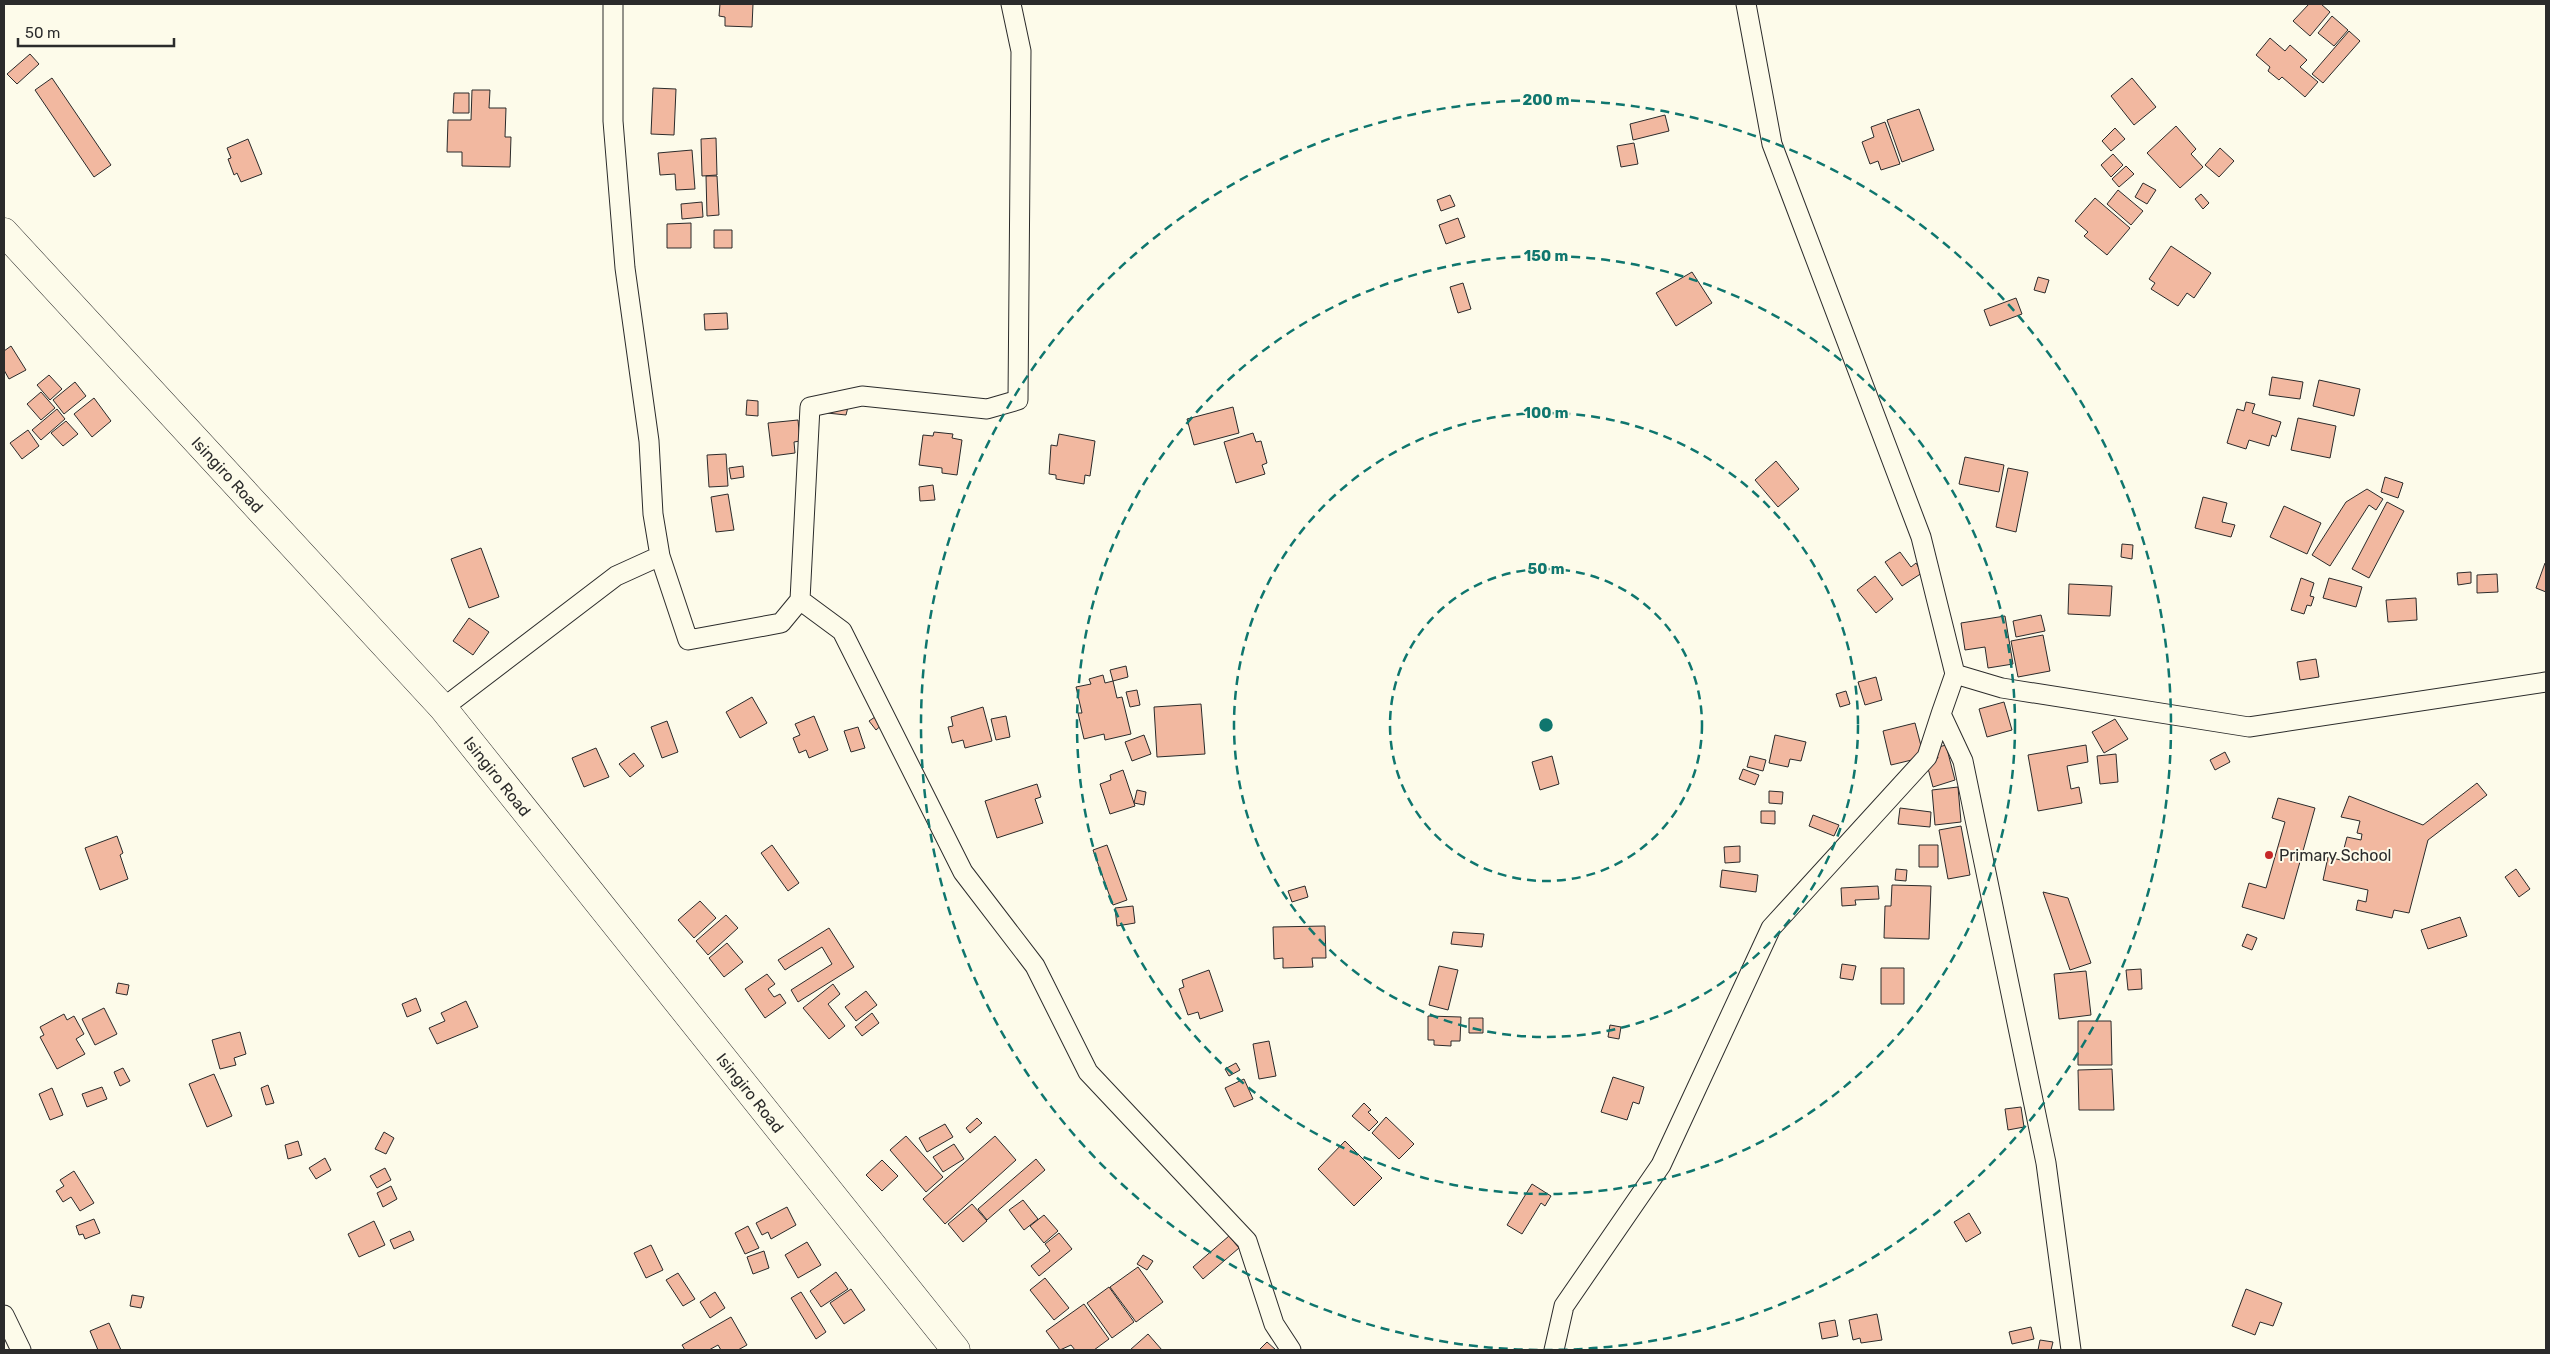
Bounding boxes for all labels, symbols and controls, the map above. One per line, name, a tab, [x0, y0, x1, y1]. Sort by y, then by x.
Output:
scale bar	[18, 15, 174, 47]
text: 50 m	[25, 24, 60, 42]
text: 200 m	[1522, 91, 1570, 109]
text: 150 m	[1524, 247, 1568, 265]
text: 100 m	[1524, 404, 1568, 422]
street label: Isingiro Road	[188, 433, 267, 517]
text: 50 m	[1528, 560, 1564, 578]
centre of rings	[1537, 716, 1555, 734]
street label: Isingiro Road	[460, 733, 535, 820]
place label: Primary School	[2279, 846, 2391, 865]
marker: Primary School	[2263, 849, 2275, 861]
street label: Isingiro Road	[712, 1049, 788, 1137]

